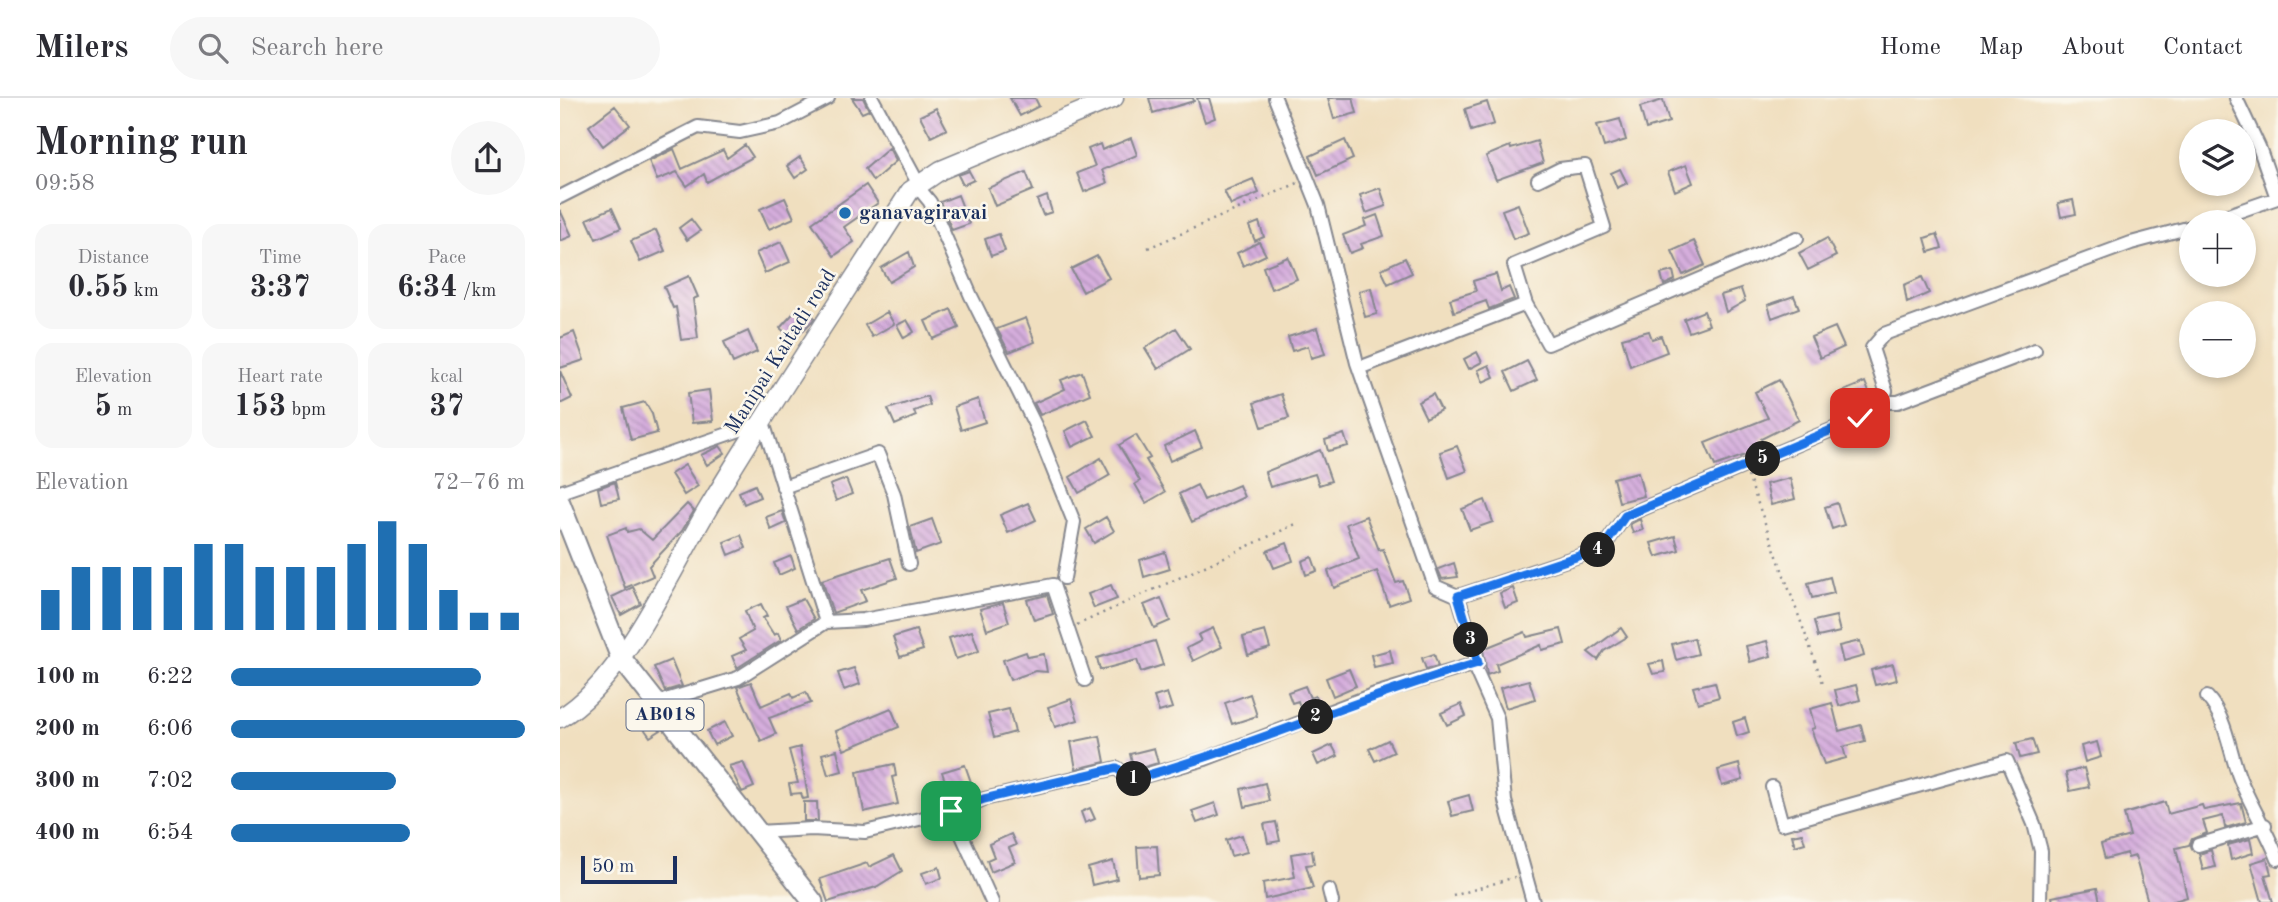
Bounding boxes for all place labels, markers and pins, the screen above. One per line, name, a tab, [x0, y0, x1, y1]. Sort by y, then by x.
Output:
place label: ganavagiravai	[859, 203, 987, 224]
marker: ganavagiravai	[837, 205, 853, 221]
pin	[1830, 388, 1890, 448]
pin: 5	[1746, 442, 1780, 476]
pin: 4	[1580, 532, 1616, 568]
pin: 3	[1454, 622, 1488, 658]
pin: 2	[1298, 700, 1334, 734]
pin: 1	[1116, 762, 1152, 796]
pin	[921, 781, 981, 841]

